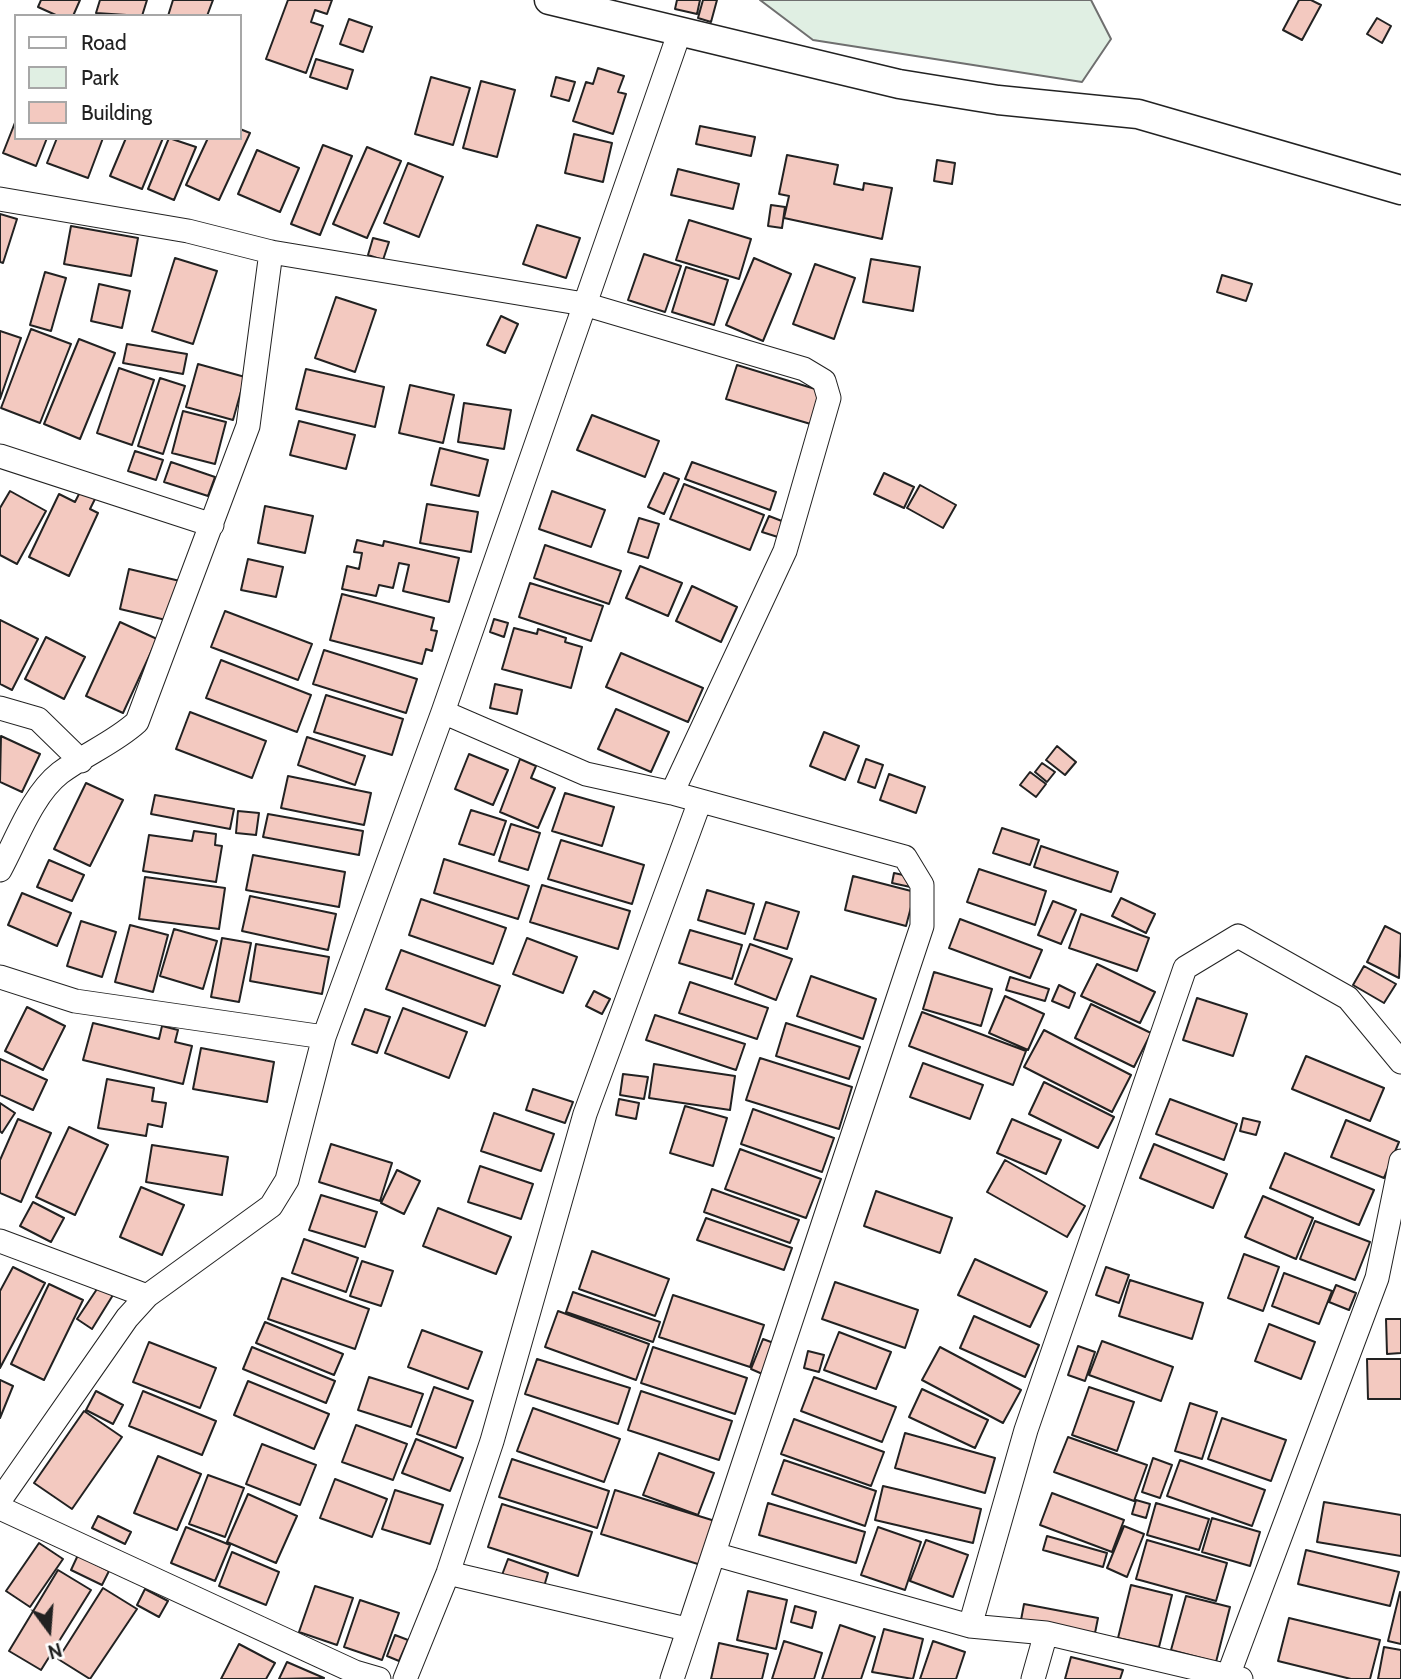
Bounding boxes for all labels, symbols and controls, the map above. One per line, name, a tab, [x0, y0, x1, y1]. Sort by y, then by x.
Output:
legend	[14, 14, 242, 140]
text: Road	[81, 30, 127, 55]
text: Park	[81, 65, 119, 90]
text: Building	[81, 100, 152, 125]
north arrow	[14, 1595, 84, 1665]
text: N	[45, 1638, 65, 1664]

